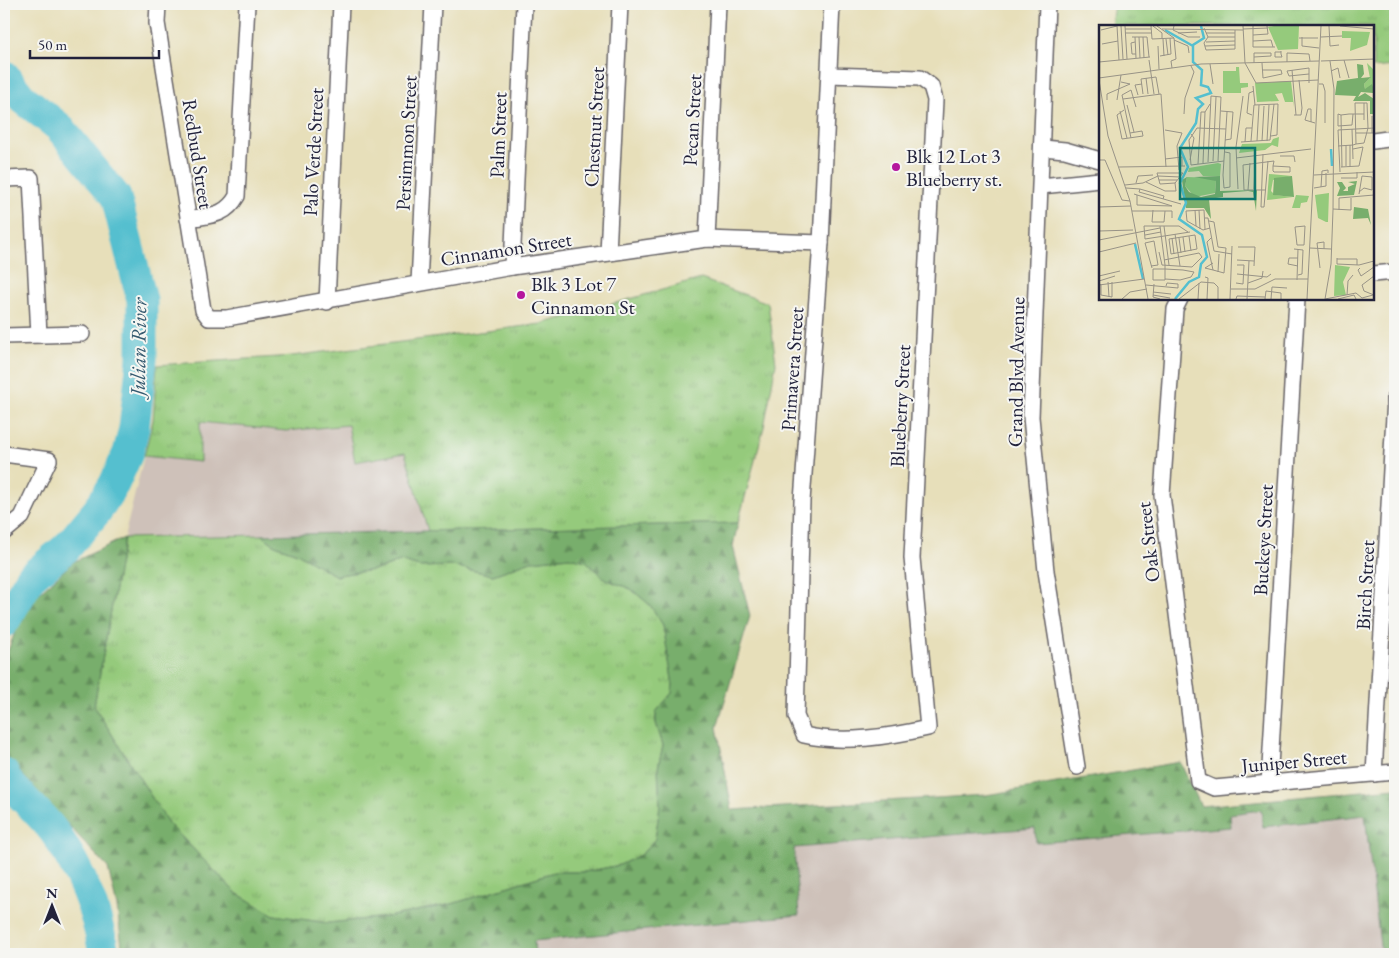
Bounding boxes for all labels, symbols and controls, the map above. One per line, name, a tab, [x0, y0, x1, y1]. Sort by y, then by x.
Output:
inset map	[1099, 25, 1374, 300]
scale bar	[30, 28, 159, 60]
text: 50 m	[38, 35, 67, 54]
street label: Chestnut Street	[578, 66, 610, 188]
street label: Pecan Street	[677, 73, 707, 167]
street label: Persimmon Street	[389, 74, 423, 211]
street label: Palo Verde Street	[297, 86, 329, 217]
street label: Palm Street	[484, 91, 513, 179]
street label: Redbud Street	[176, 97, 220, 211]
place label: Blk 12 Lot 3 Blueberry st.	[906, 143, 1002, 192]
marker: Blk 12 Lot 3 Blueberry st.	[890, 161, 902, 173]
street label: Cinnamon Street	[439, 226, 574, 272]
place label: Blk 3 Lot 7 Cinnamon St	[531, 271, 636, 320]
marker: Blk 3 Lot 7 Cinnamon St	[515, 289, 527, 301]
street label: Grand Blvd Avenue	[1002, 296, 1030, 447]
water label: Julian River	[124, 297, 152, 400]
street label: Primavera Street	[775, 305, 809, 432]
street label: Blueberry Street	[884, 343, 916, 468]
street label: Buckeye Street	[1247, 483, 1279, 596]
street label: Oak Street	[1130, 500, 1166, 584]
street label: Birch Street	[1350, 539, 1380, 630]
street label: Juniper Street	[1238, 743, 1348, 779]
north arrow	[28, 880, 78, 930]
text: N	[46, 884, 58, 902]

